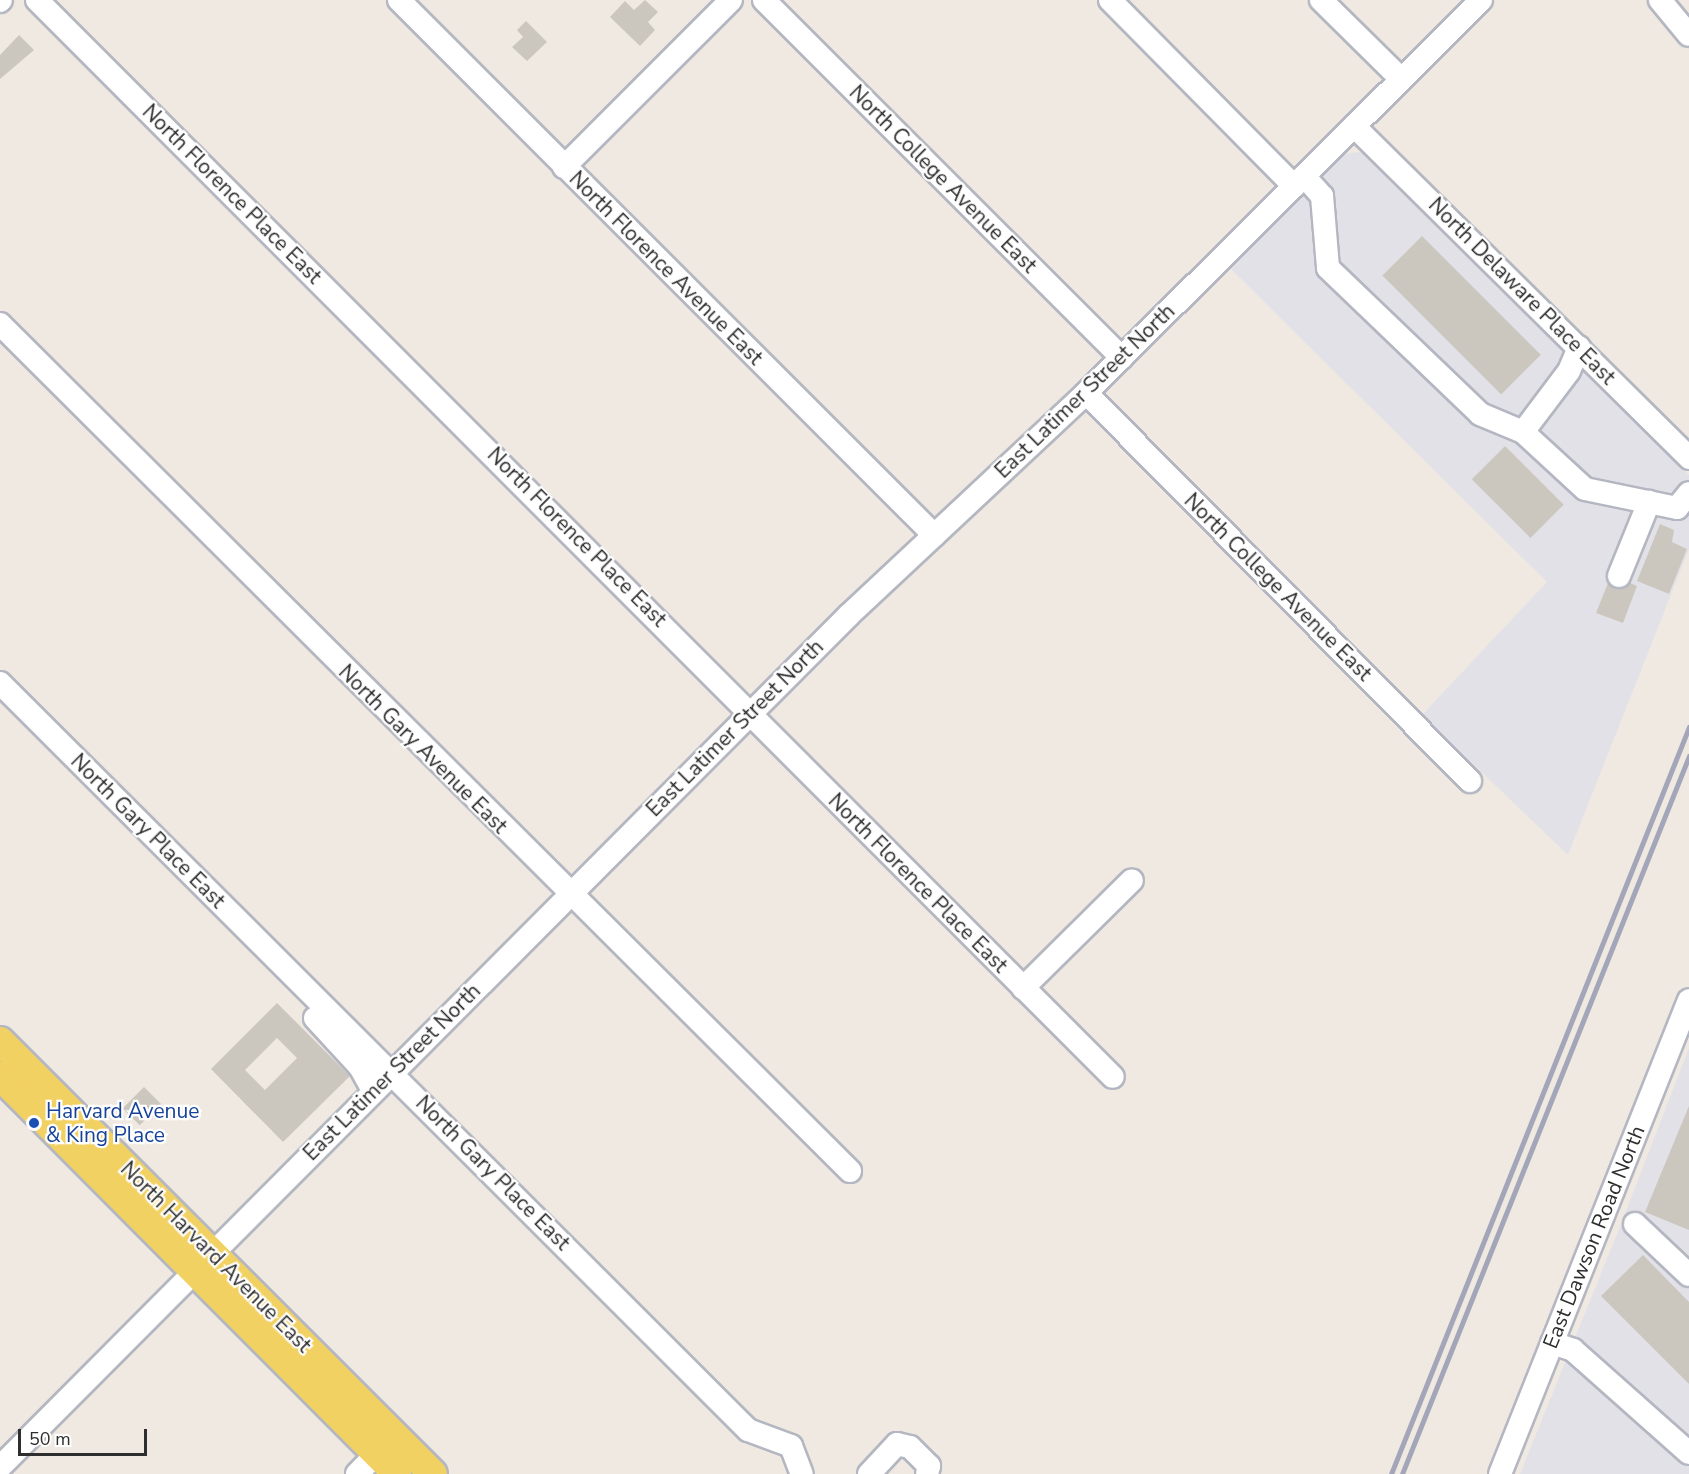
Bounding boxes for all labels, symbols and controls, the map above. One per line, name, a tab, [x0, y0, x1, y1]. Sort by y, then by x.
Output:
street label: North College Avenue East	[844, 80, 1042, 278]
street label: North Florence Place East	[137, 99, 327, 289]
street label: North Florence Avenue East	[564, 166, 768, 370]
street label: North Delaware Place East	[1423, 192, 1621, 390]
street label: East Latimer Street North	[990, 299, 1180, 483]
street label: North Florence Place East	[482, 442, 672, 632]
street label: North College Avenue East	[1179, 488, 1377, 686]
street label: East Latimer Street North	[641, 634, 829, 822]
street label: North Gary Avenue East	[333, 659, 513, 839]
street label: North Gary Place East	[66, 749, 230, 913]
street label: North Florence Place East	[823, 788, 1013, 978]
street label: East Latimer Street North	[298, 978, 486, 1166]
street label: North Gary Place East	[411, 1091, 575, 1255]
place label: Harvard Avenue & King Place	[46, 1098, 199, 1148]
marker: Harvard Avenue & King Place	[27, 1116, 41, 1130]
street label: East Dawson Road North	[1538, 1122, 1650, 1352]
street label: North Harvard Avenue East	[115, 1156, 317, 1358]
scale bar	[21, 1417, 150, 1455]
text: 50 m	[29, 1427, 71, 1451]

